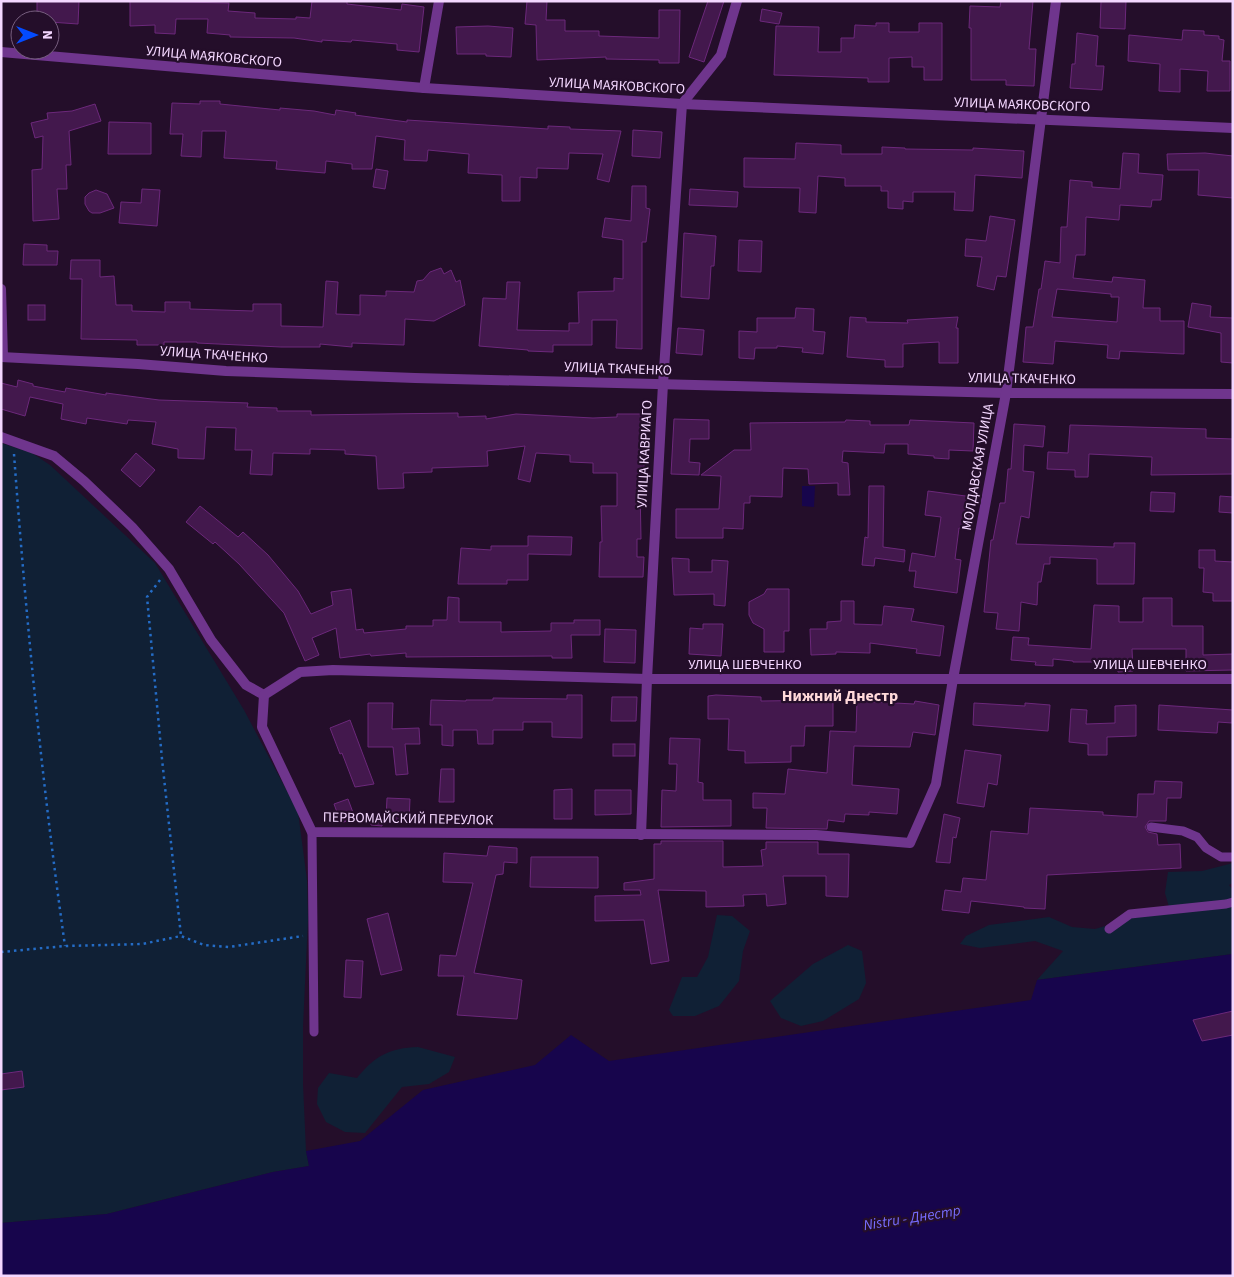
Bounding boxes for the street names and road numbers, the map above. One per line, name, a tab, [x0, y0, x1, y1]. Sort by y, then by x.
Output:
street label: УЛИЦА МАЯКОВСКОГО	[145, 41, 283, 73]
street label: УЛИЦА МАЯКОВСКОГО	[548, 72, 686, 100]
street label: УЛИЦА МАЯКОВСКОГО	[954, 93, 1090, 117]
street label: УЛИЦА ТКАЧЕНКО	[159, 341, 269, 369]
street label: УЛИЦА ТКАЧЕНКО	[564, 357, 672, 381]
street label: УЛИЦА ТКАЧЕНКО	[968, 368, 1076, 390]
street label: УЛИЦА КАВРИАГО	[632, 399, 658, 509]
street label: МОЛДАВСКАЯ УЛИЦА	[957, 402, 999, 532]
street label: УЛИЦА ШЕВЧЕНКО	[688, 655, 802, 675]
street label: УЛИЦА ШЕВЧЕНКО	[1093, 655, 1207, 675]
street label: ПЕРВОМАЙСКИЙ ПЕРЕУЛОК	[323, 808, 494, 831]

